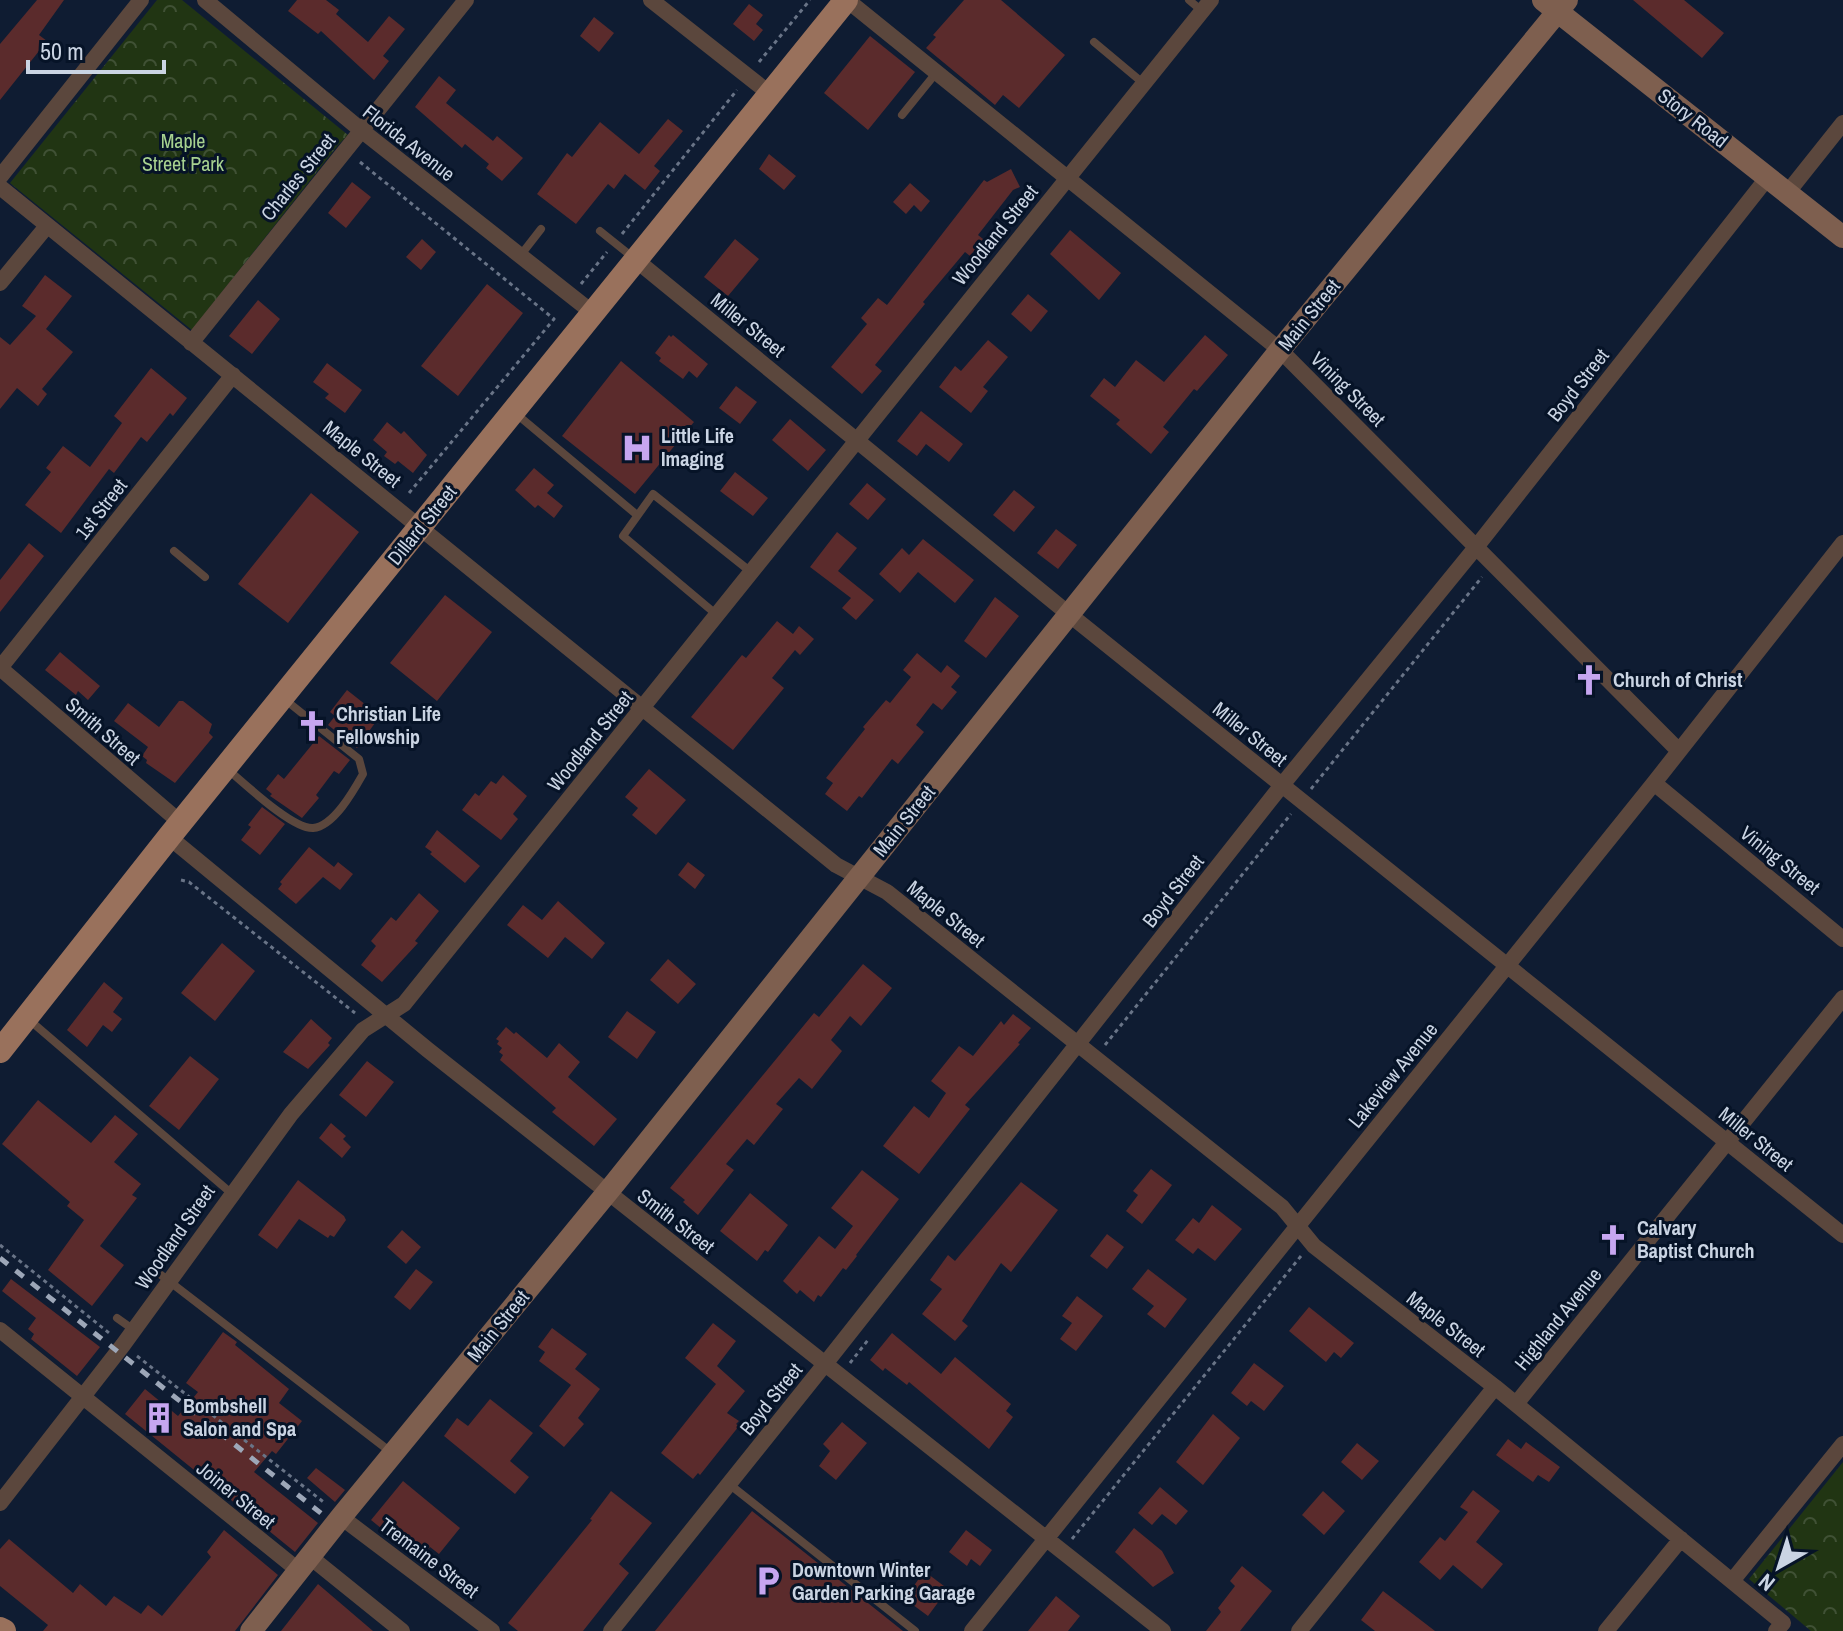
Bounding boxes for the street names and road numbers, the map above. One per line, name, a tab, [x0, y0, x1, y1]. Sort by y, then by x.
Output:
street label: Story Road	[1653, 82, 1734, 154]
street label: Florida Avenue	[358, 98, 461, 187]
street label: Charles Street	[254, 127, 341, 226]
street label: Woodland Street	[946, 178, 1044, 291]
street label: Main Street	[1271, 273, 1346, 356]
street label: Miller Street	[705, 286, 791, 363]
street label: Boyd Street	[1541, 342, 1615, 427]
street label: Vining Street	[1305, 345, 1392, 432]
street label: Maple Street	[318, 414, 407, 494]
street label: 1st Street	[68, 472, 133, 545]
street label: Dillard Street	[381, 479, 462, 570]
street label: Woodland Street	[541, 684, 639, 797]
street label: Smith Street	[60, 691, 147, 771]
street label: Miller Street	[1207, 695, 1293, 772]
street label: Main Street	[866, 779, 941, 862]
street label: Vining Street	[1735, 819, 1826, 900]
street label: Boyd Street	[1136, 848, 1210, 933]
street label: Maple Street	[902, 874, 991, 954]
street label: Lakeview Avenue	[1342, 1016, 1443, 1133]
street label: Miller Street	[1713, 1100, 1799, 1177]
street label: Woodland Street	[129, 1179, 221, 1294]
street label: Smith Street	[632, 1182, 721, 1260]
street label: Highland Avenue	[1508, 1262, 1607, 1376]
street label: Main Street	[460, 1284, 535, 1367]
street label: Maple Street	[1401, 1284, 1492, 1363]
street label: Boyd Street	[733, 1357, 808, 1440]
street label: Joiner Street	[191, 1455, 282, 1535]
street label: Tremaine Street	[374, 1511, 485, 1604]

